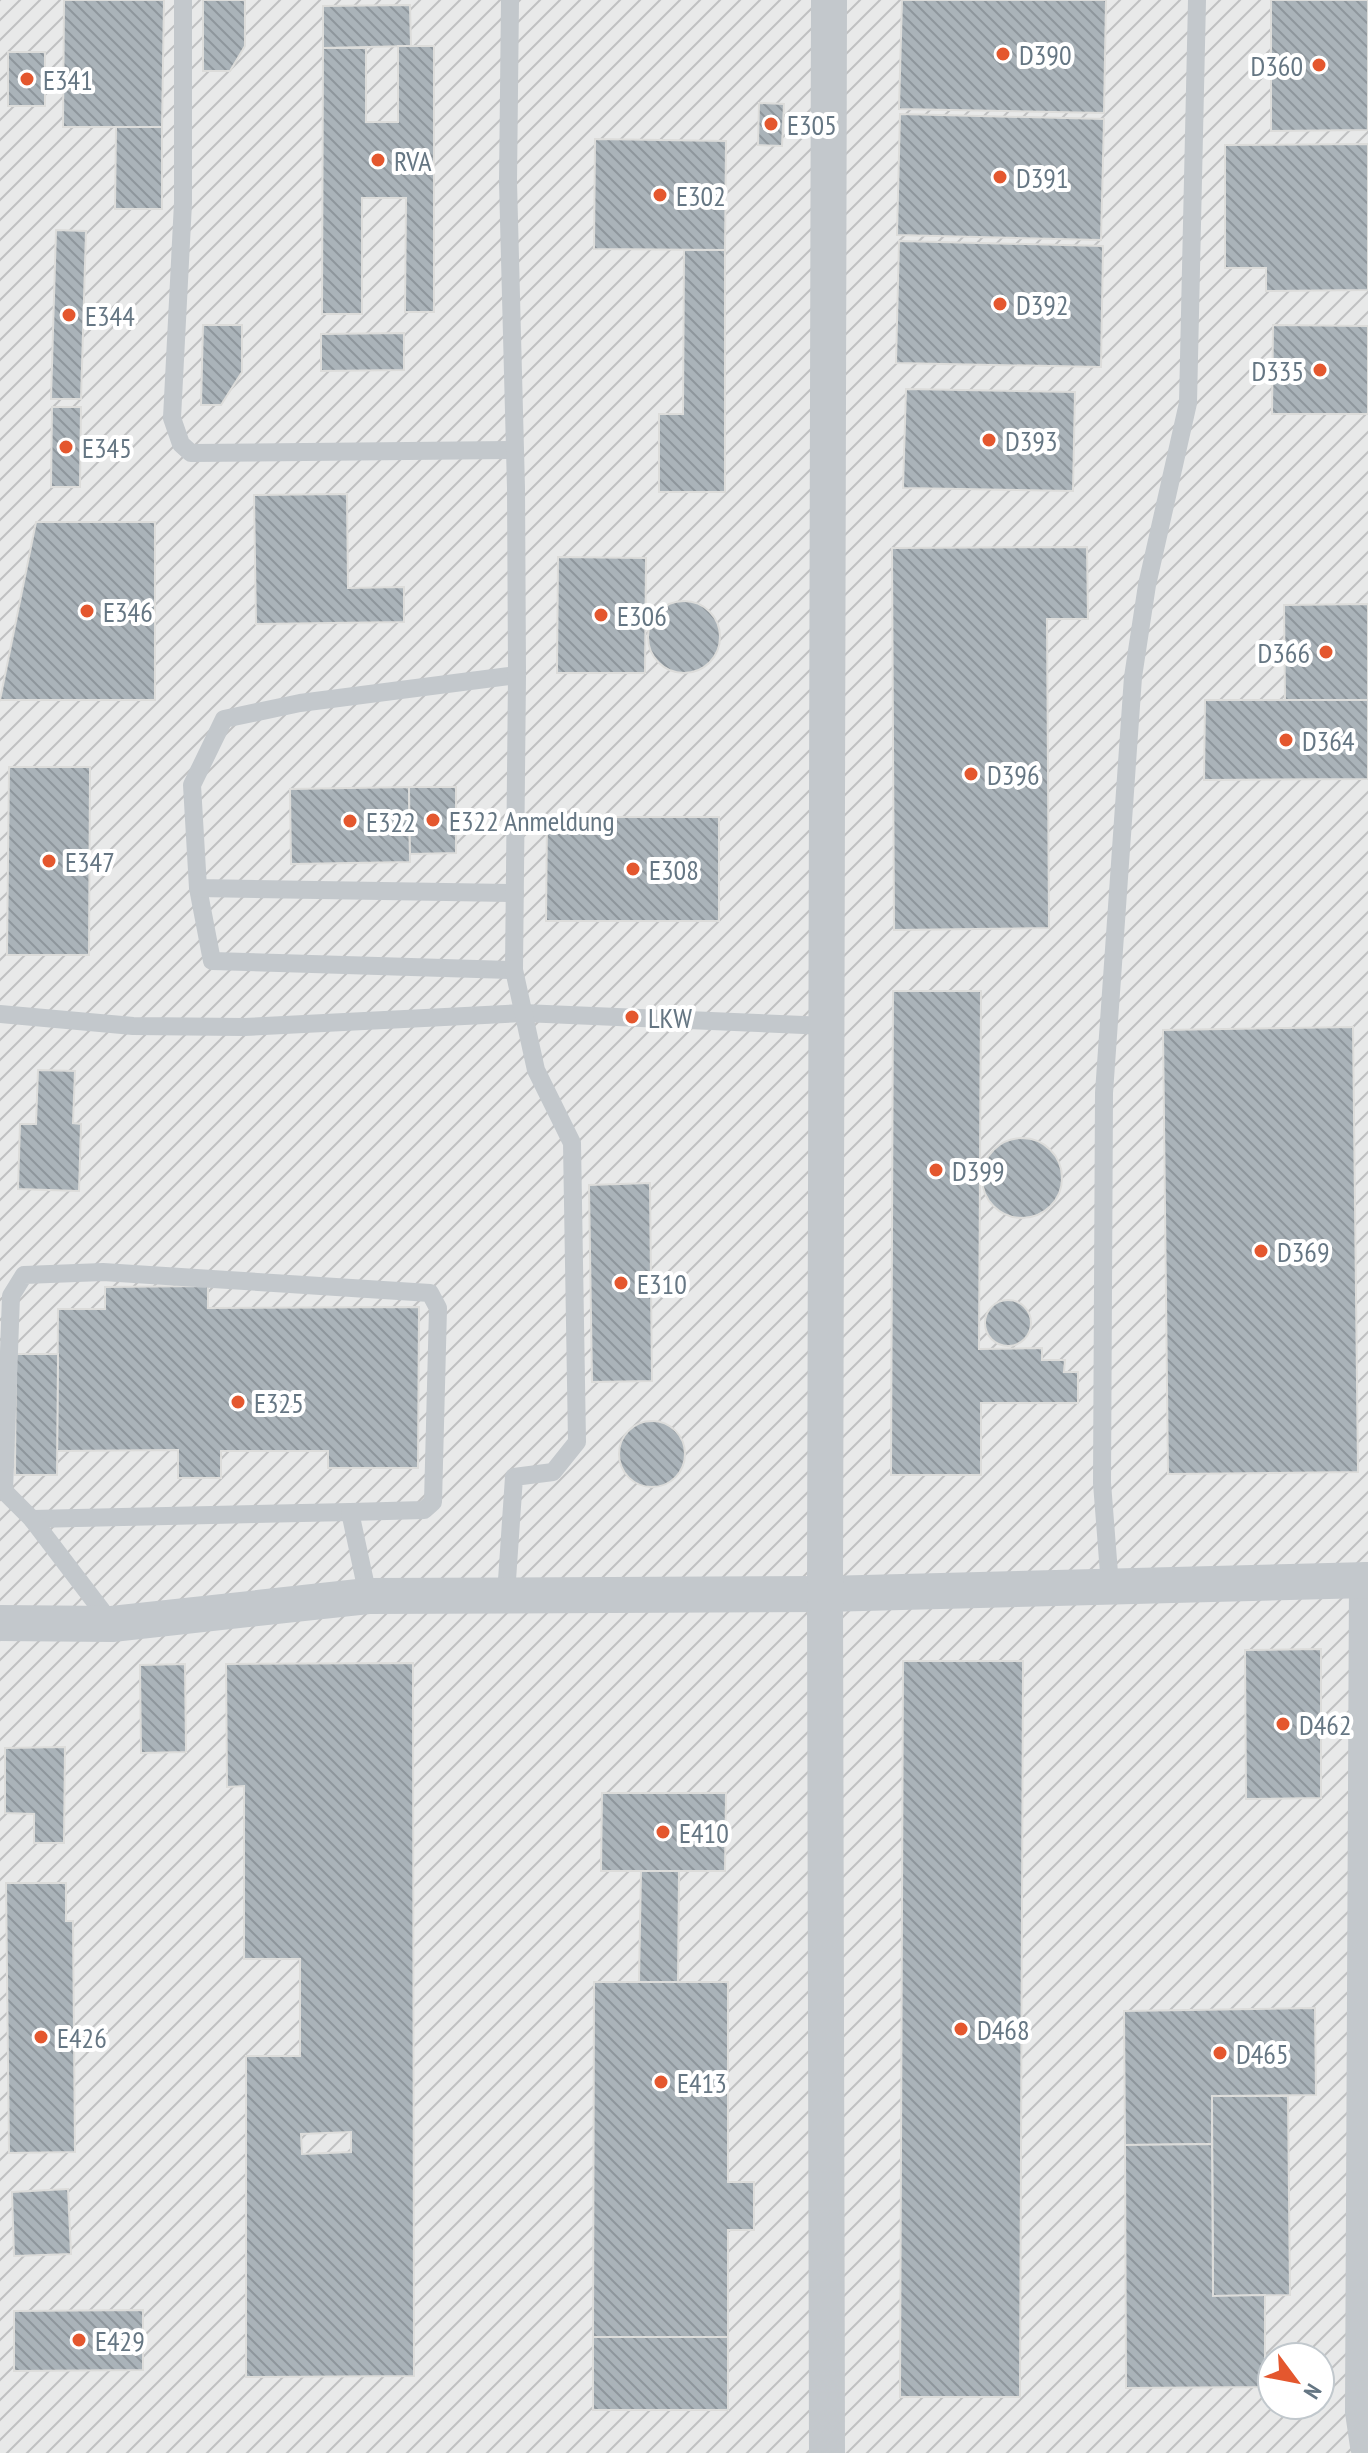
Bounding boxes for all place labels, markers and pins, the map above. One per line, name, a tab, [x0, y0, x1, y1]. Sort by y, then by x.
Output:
place label: D390	[1019, 36, 1072, 73]
marker: D390	[994, 45, 1012, 63]
place label: D360	[1250, 47, 1303, 84]
marker: D360	[1310, 56, 1328, 74]
place label: E341	[43, 61, 93, 98]
marker: E341	[18, 70, 36, 88]
place label: E305	[787, 106, 837, 143]
marker: E305	[762, 115, 780, 133]
place label: RVA	[394, 142, 432, 179]
marker: RVA	[369, 151, 387, 169]
place label: D391	[1016, 159, 1069, 196]
marker: D391	[991, 168, 1009, 186]
place label: E302	[676, 177, 726, 214]
marker: E302	[651, 186, 669, 204]
place label: D392	[1016, 286, 1069, 323]
marker: D392	[991, 295, 1009, 313]
place label: E344	[85, 297, 135, 334]
marker: E344	[60, 306, 78, 324]
place label: D335	[1251, 352, 1304, 389]
marker: D335	[1311, 361, 1329, 379]
place label: D393	[1005, 422, 1058, 459]
place label: E345	[82, 429, 132, 466]
marker: D393	[980, 431, 998, 449]
marker: E345	[57, 438, 75, 456]
place label: E346	[103, 593, 153, 630]
place label: E306	[617, 597, 667, 634]
marker: E346	[78, 602, 96, 620]
marker: E306	[592, 606, 610, 624]
place label: D366	[1257, 634, 1310, 671]
marker: D366	[1317, 643, 1335, 661]
place label: D364	[1302, 722, 1355, 759]
marker: D364	[1277, 731, 1295, 749]
place label: D396	[987, 756, 1040, 793]
marker: D396	[962, 765, 980, 783]
place label: E322 Anmeldung	[449, 802, 615, 839]
place label: E322	[366, 803, 416, 840]
marker: E322 Anmeldung	[424, 811, 442, 829]
marker: E322	[341, 812, 359, 830]
place label: E347	[65, 843, 115, 880]
place label: E308	[649, 851, 699, 888]
marker: E347	[40, 852, 58, 870]
marker: E308	[624, 860, 642, 878]
place label: LKW	[648, 999, 692, 1036]
marker: LKW	[623, 1008, 641, 1026]
place label: D399	[952, 1152, 1005, 1189]
marker: D399	[927, 1161, 945, 1179]
place label: D369	[1277, 1233, 1330, 1270]
marker: D369	[1252, 1242, 1270, 1260]
place label: E310	[637, 1265, 687, 1302]
marker: E310	[612, 1274, 630, 1292]
place label: E325	[254, 1384, 304, 1421]
marker: E325	[229, 1393, 247, 1411]
place label: D462	[1299, 1706, 1352, 1743]
marker: D462	[1274, 1715, 1292, 1733]
place label: E410	[679, 1814, 729, 1851]
marker: E410	[654, 1823, 672, 1841]
place label: D468	[977, 2011, 1030, 2048]
place label: E426	[57, 2019, 107, 2056]
marker: D468	[952, 2020, 970, 2038]
marker: E426	[32, 2028, 50, 2046]
place label: D465	[1236, 2035, 1289, 2072]
marker: D465	[1211, 2044, 1229, 2062]
place label: E413	[677, 2064, 727, 2101]
marker: E413	[652, 2073, 670, 2091]
place label: E429	[95, 2322, 145, 2359]
marker: E429	[70, 2331, 88, 2349]

